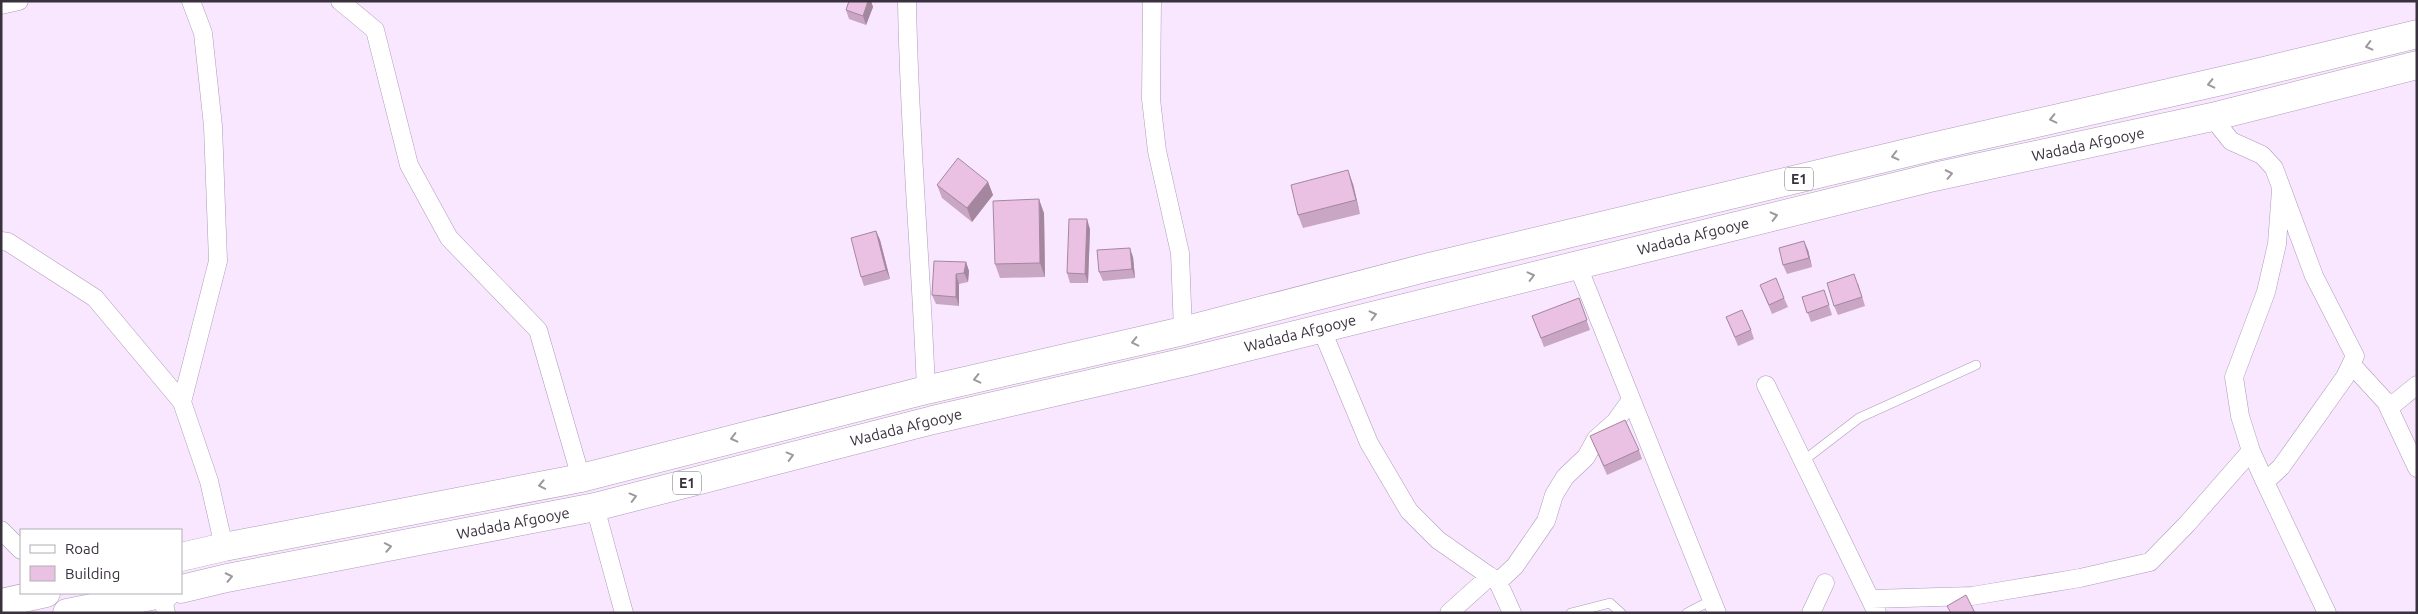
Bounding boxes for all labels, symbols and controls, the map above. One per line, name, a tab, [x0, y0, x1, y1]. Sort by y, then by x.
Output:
one-way arrow	[2365, 40, 2374, 51]
one-way arrow	[2207, 78, 2216, 89]
one-way arrow	[2048, 113, 2057, 124]
street label: Wadada Afgooye	[2030, 124, 2146, 164]
one-way arrow	[1890, 150, 1899, 161]
road number: E1	[1785, 168, 1813, 190]
one-way arrow	[1944, 169, 1953, 180]
one-way arrow	[1769, 211, 1778, 222]
street label: Wadada Afgooye	[1635, 214, 1751, 258]
one-way arrow	[1526, 271, 1535, 281]
one-way arrow	[1369, 310, 1378, 321]
street label: Wadada Afgooye	[1242, 311, 1358, 355]
one-way arrow	[1131, 336, 1140, 347]
one-way arrow	[972, 373, 981, 384]
street label: Wadada Afgooye	[848, 405, 964, 449]
one-way arrow	[731, 433, 739, 443]
one-way arrow	[786, 451, 794, 461]
road number: E1	[673, 472, 701, 494]
one-way arrow	[538, 480, 547, 490]
one-way arrow	[629, 492, 638, 503]
street label: Wadada Afgooye	[455, 504, 571, 542]
legend	[20, 529, 182, 594]
text: Road	[65, 540, 100, 557]
one-way arrow	[384, 542, 393, 552]
text: Building	[65, 565, 120, 582]
one-way arrow	[224, 573, 233, 583]

